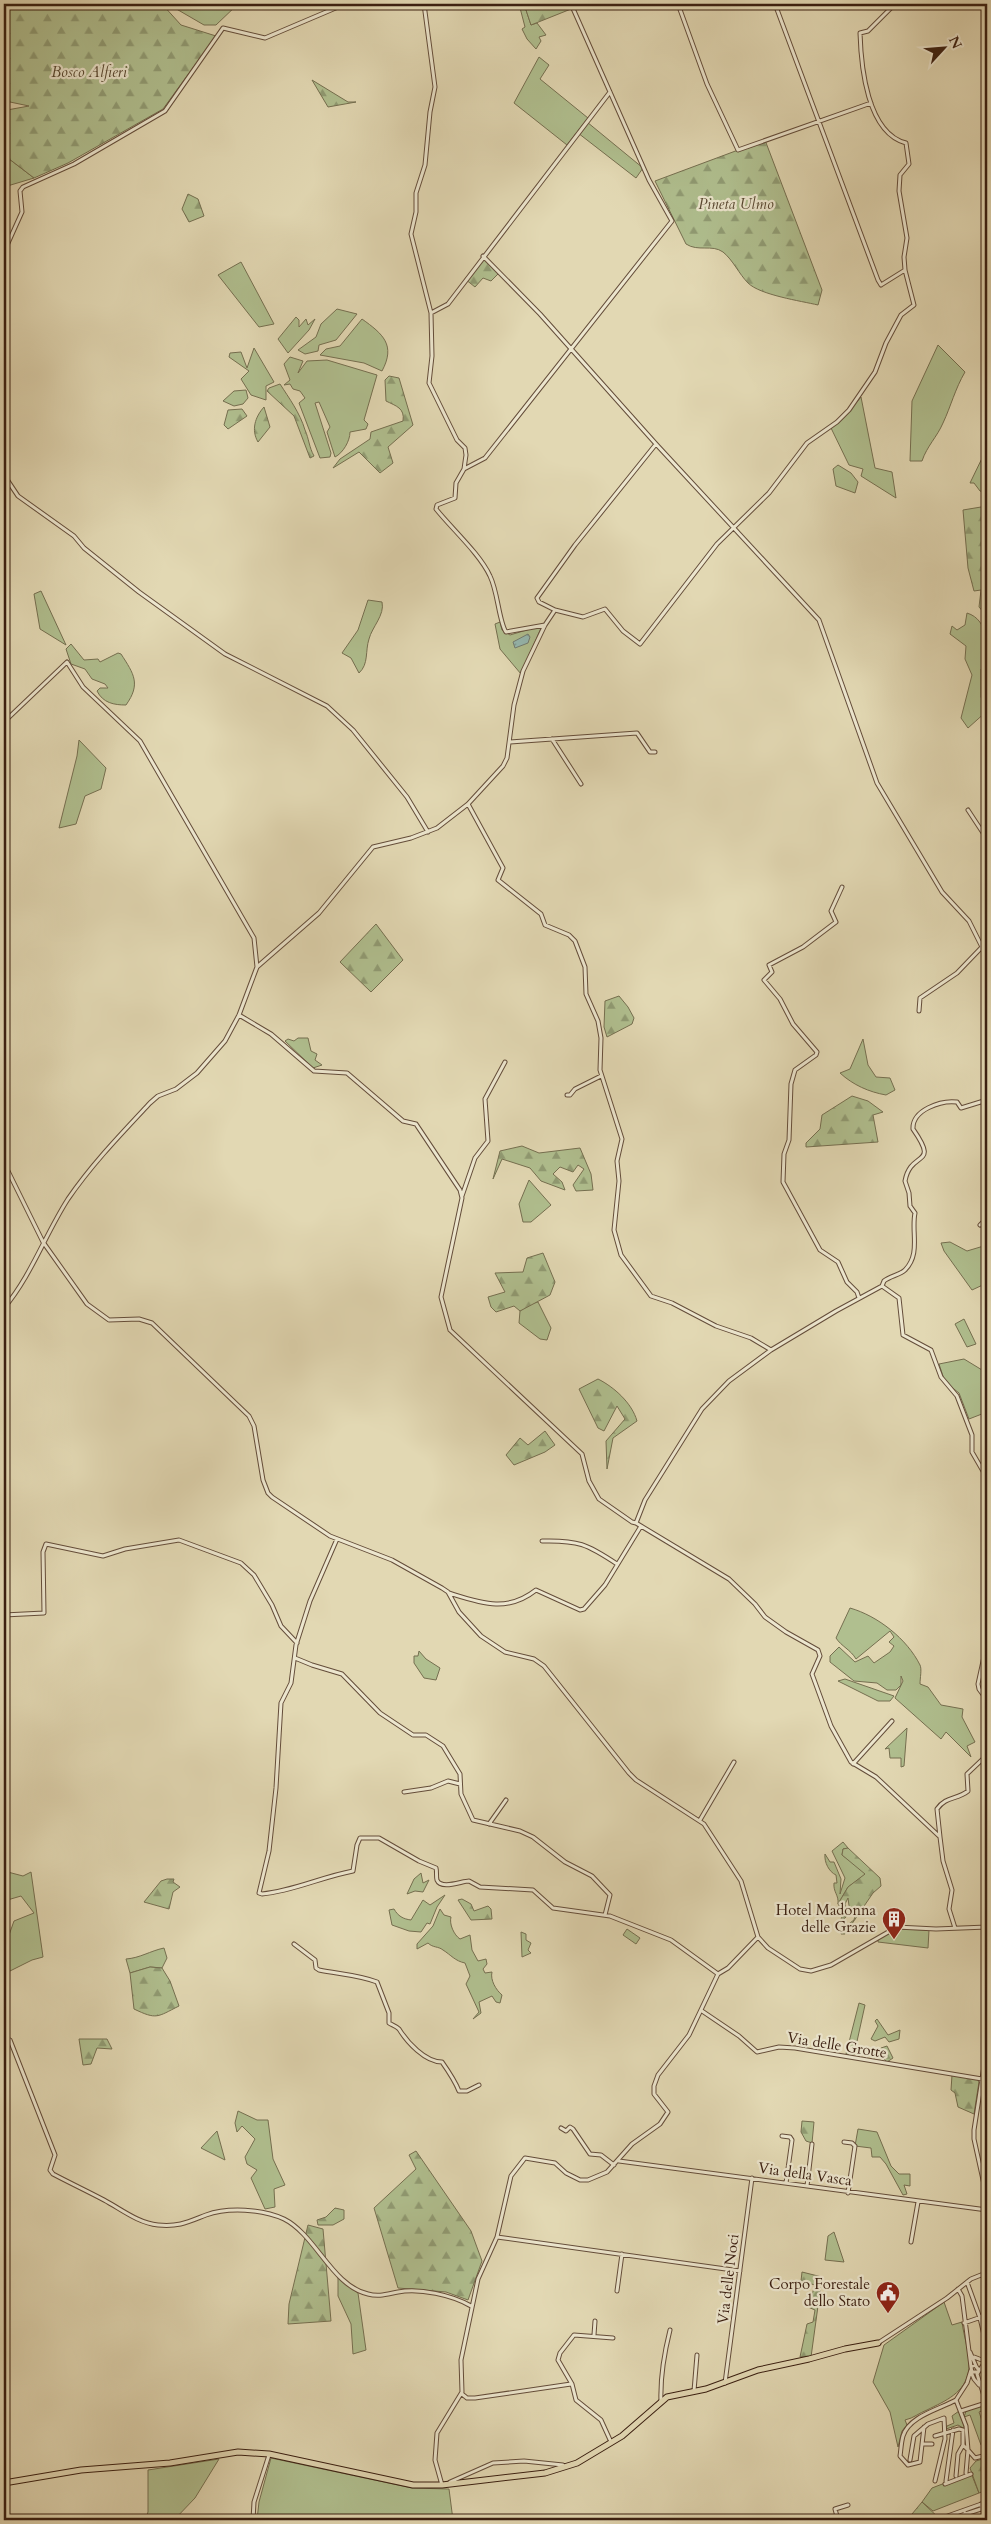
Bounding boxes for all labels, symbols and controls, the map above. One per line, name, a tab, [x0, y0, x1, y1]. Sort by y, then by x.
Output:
north arrow	[918, 22, 968, 72]
text: N	[944, 33, 966, 52]
park label: Bosco Alfieri	[51, 62, 128, 82]
park label: Pineta Ulmo	[698, 194, 774, 214]
place label: Hotel Madonna delle Grazie	[776, 1900, 877, 1937]
building icon: Hotel Madonna delle Grazie	[881, 1906, 907, 1940]
street label: Via delle Grotte	[786, 2027, 889, 2063]
street label: Via della Vasca	[757, 2158, 854, 2191]
street label: Via delle Noci	[713, 2233, 743, 2325]
place label: Corpo Forestale dello Stato	[769, 2274, 870, 2311]
public building icon: Corpo Forestale dello Stato	[875, 2280, 901, 2314]

